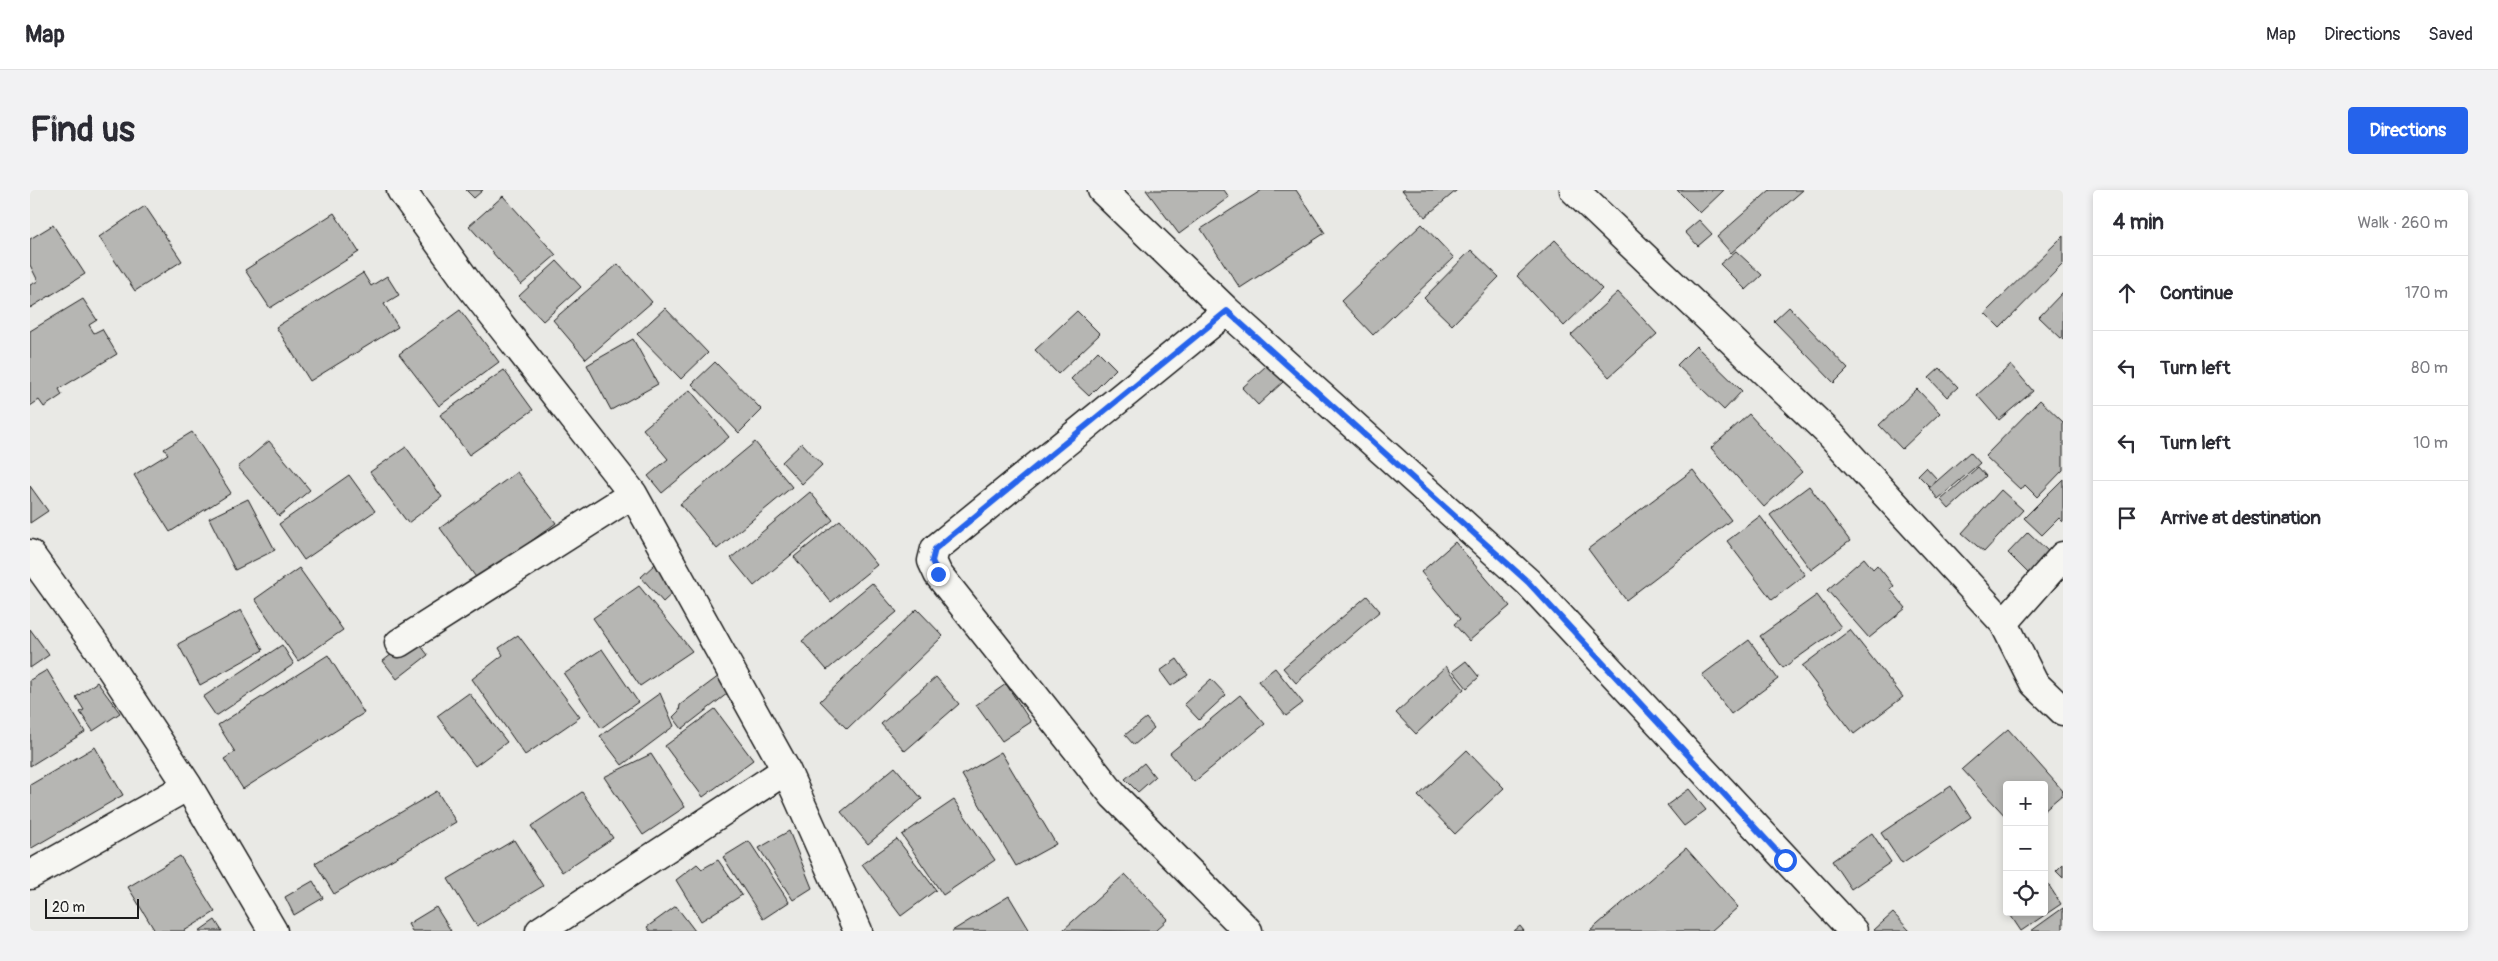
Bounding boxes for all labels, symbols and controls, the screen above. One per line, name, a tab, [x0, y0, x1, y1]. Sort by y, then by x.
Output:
text: Map	[25, 20, 65, 49]
text: Map	[2266, 23, 2296, 46]
text: Directions	[2324, 23, 2400, 46]
text: Saved	[2428, 23, 2473, 46]
button: Directions	[2348, 107, 2468, 154]
text: Find us	[30, 108, 135, 152]
text: 4 min	[2113, 209, 2164, 236]
text: Walk · 260 m	[2357, 213, 2448, 233]
icon: ahead	[2113, 279, 2141, 307]
text: Continue	[2160, 281, 2233, 305]
text: 170 m	[2405, 283, 2448, 303]
icon: left	[2113, 354, 2141, 382]
text: Turn left	[2160, 356, 2230, 380]
text: 80 m	[2411, 358, 2448, 378]
icon: left	[2113, 429, 2141, 457]
text: Turn left	[2160, 431, 2230, 455]
text: 10 m	[2413, 433, 2448, 453]
icon: arrive	[2113, 504, 2141, 532]
text: Arrive at destination	[2160, 506, 2321, 530]
route end	[927, 563, 950, 586]
map controls	[2003, 781, 2048, 916]
button: +	[2003, 781, 2048, 826]
button: −	[2003, 826, 2048, 871]
route start	[1774, 849, 1797, 872]
button: locate	[2003, 871, 2048, 916]
scale bar	[45, 896, 139, 919]
text: 20 m	[52, 899, 85, 916]

